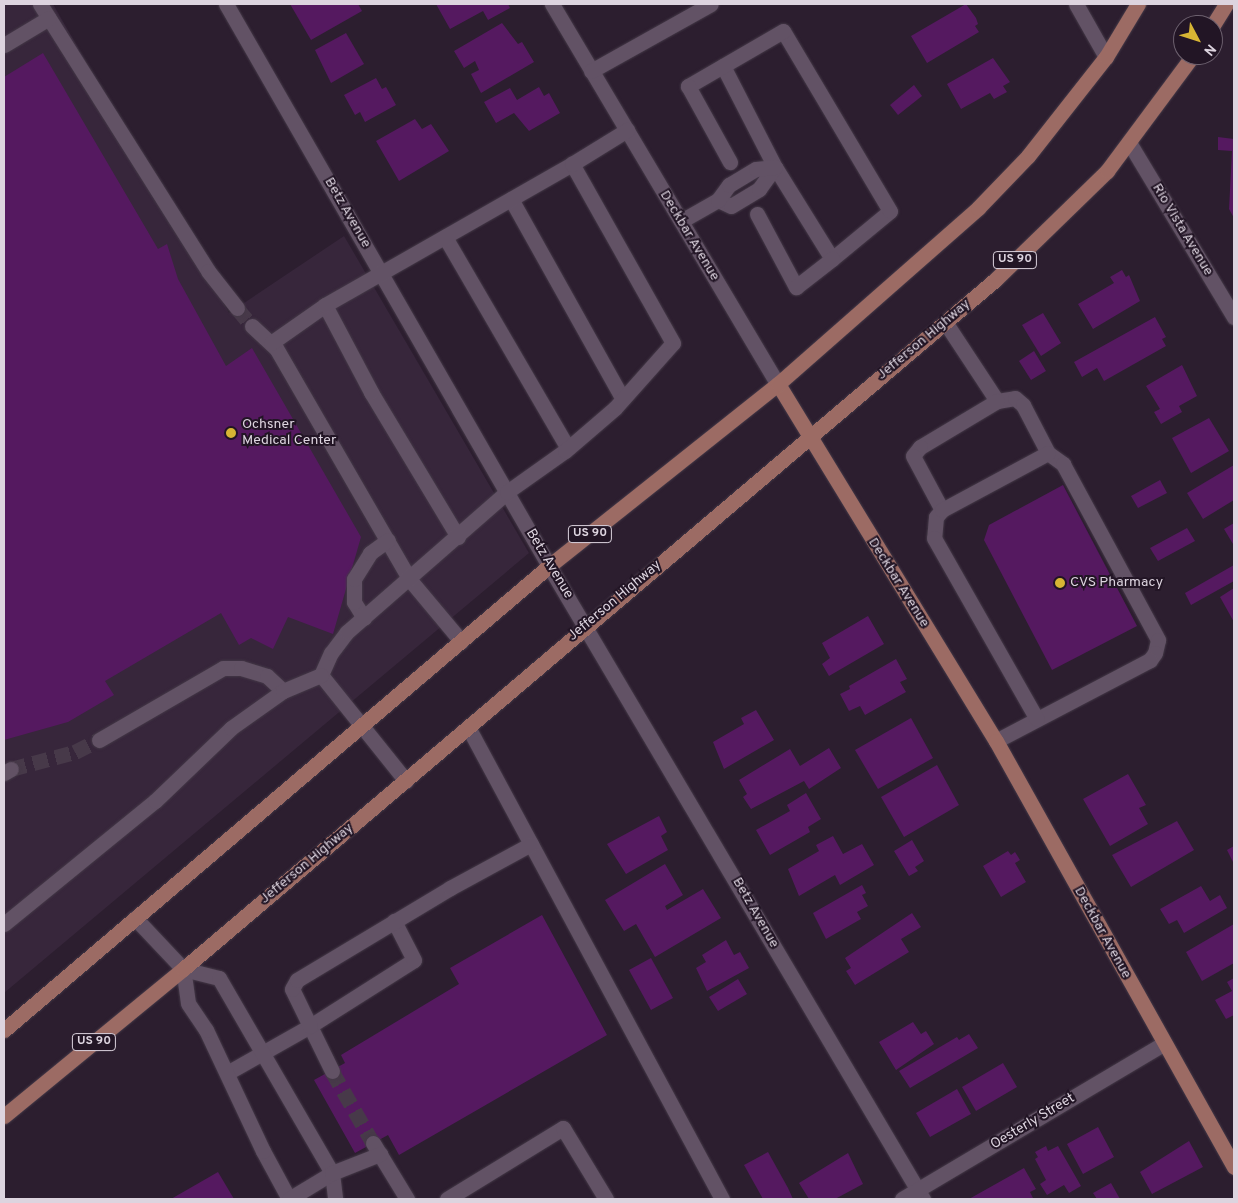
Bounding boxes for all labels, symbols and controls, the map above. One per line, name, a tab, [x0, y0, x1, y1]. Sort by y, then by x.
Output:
north arrow	[1173, 15, 1223, 65]
text: N	[1199, 40, 1219, 59]
street label: Betz Avenue	[320, 175, 374, 251]
street label: Rio Vista Avenue	[1148, 180, 1216, 280]
street label: Deckbar Avenue	[655, 188, 723, 284]
road number: US 90	[992, 250, 1038, 270]
street label: Jefferson Highway	[874, 296, 974, 384]
place label: Ochsner Medical Center	[242, 417, 336, 450]
marker: Ochsner Medical Center	[224, 426, 238, 440]
road number: US 90	[568, 524, 612, 544]
street label: Betz Avenue	[521, 526, 577, 602]
street label: Deckbar Avenue	[864, 535, 932, 631]
street label: Jefferson Highway	[565, 557, 665, 645]
place label: CVS Pharmacy	[1070, 575, 1163, 591]
marker: CVS Pharmacy	[1054, 577, 1066, 589]
street label: Jefferson Highway	[257, 820, 357, 908]
street label: Betz Avenue	[728, 875, 782, 951]
street label: Deckbar Avenue	[1070, 884, 1134, 982]
road number: US 90	[72, 1032, 116, 1052]
street label: Oesterly Street	[988, 1090, 1078, 1154]

